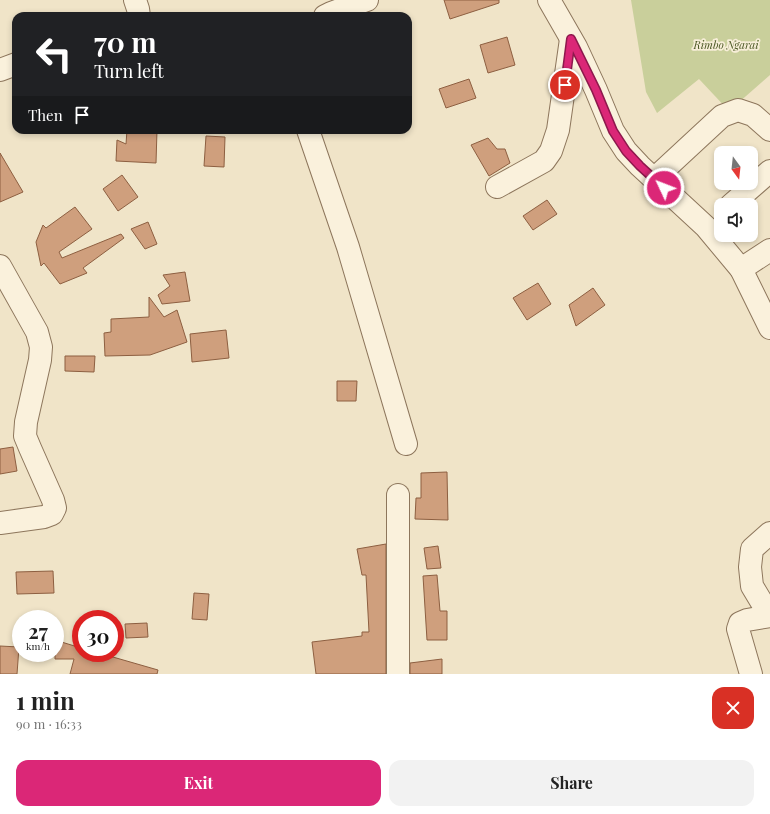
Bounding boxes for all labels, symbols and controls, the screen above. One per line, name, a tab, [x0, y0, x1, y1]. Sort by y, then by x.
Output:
text: 70 m	[94, 23, 157, 60]
icon: left	[28, 28, 80, 80]
park label: Rimbo Ngarai	[692, 37, 759, 52]
text: Turn left	[94, 59, 164, 83]
pin	[548, 68, 582, 102]
icon: arrive	[554, 74, 576, 96]
icon: arrive	[71, 104, 93, 126]
text: Then	[28, 105, 63, 125]
north arrow	[714, 146, 758, 190]
map controls	[714, 146, 758, 242]
position arrow	[643, 167, 685, 209]
button: sound	[714, 198, 758, 242]
speed limit sign: 30	[72, 610, 124, 662]
text: 27	[28, 617, 48, 644]
text: km/h	[26, 639, 50, 653]
text: 1 min	[16, 684, 75, 716]
button: close	[712, 687, 754, 729]
text: 90 m · 16:33	[16, 715, 82, 732]
button: Exit	[16, 760, 381, 806]
button: Share	[389, 760, 754, 806]

